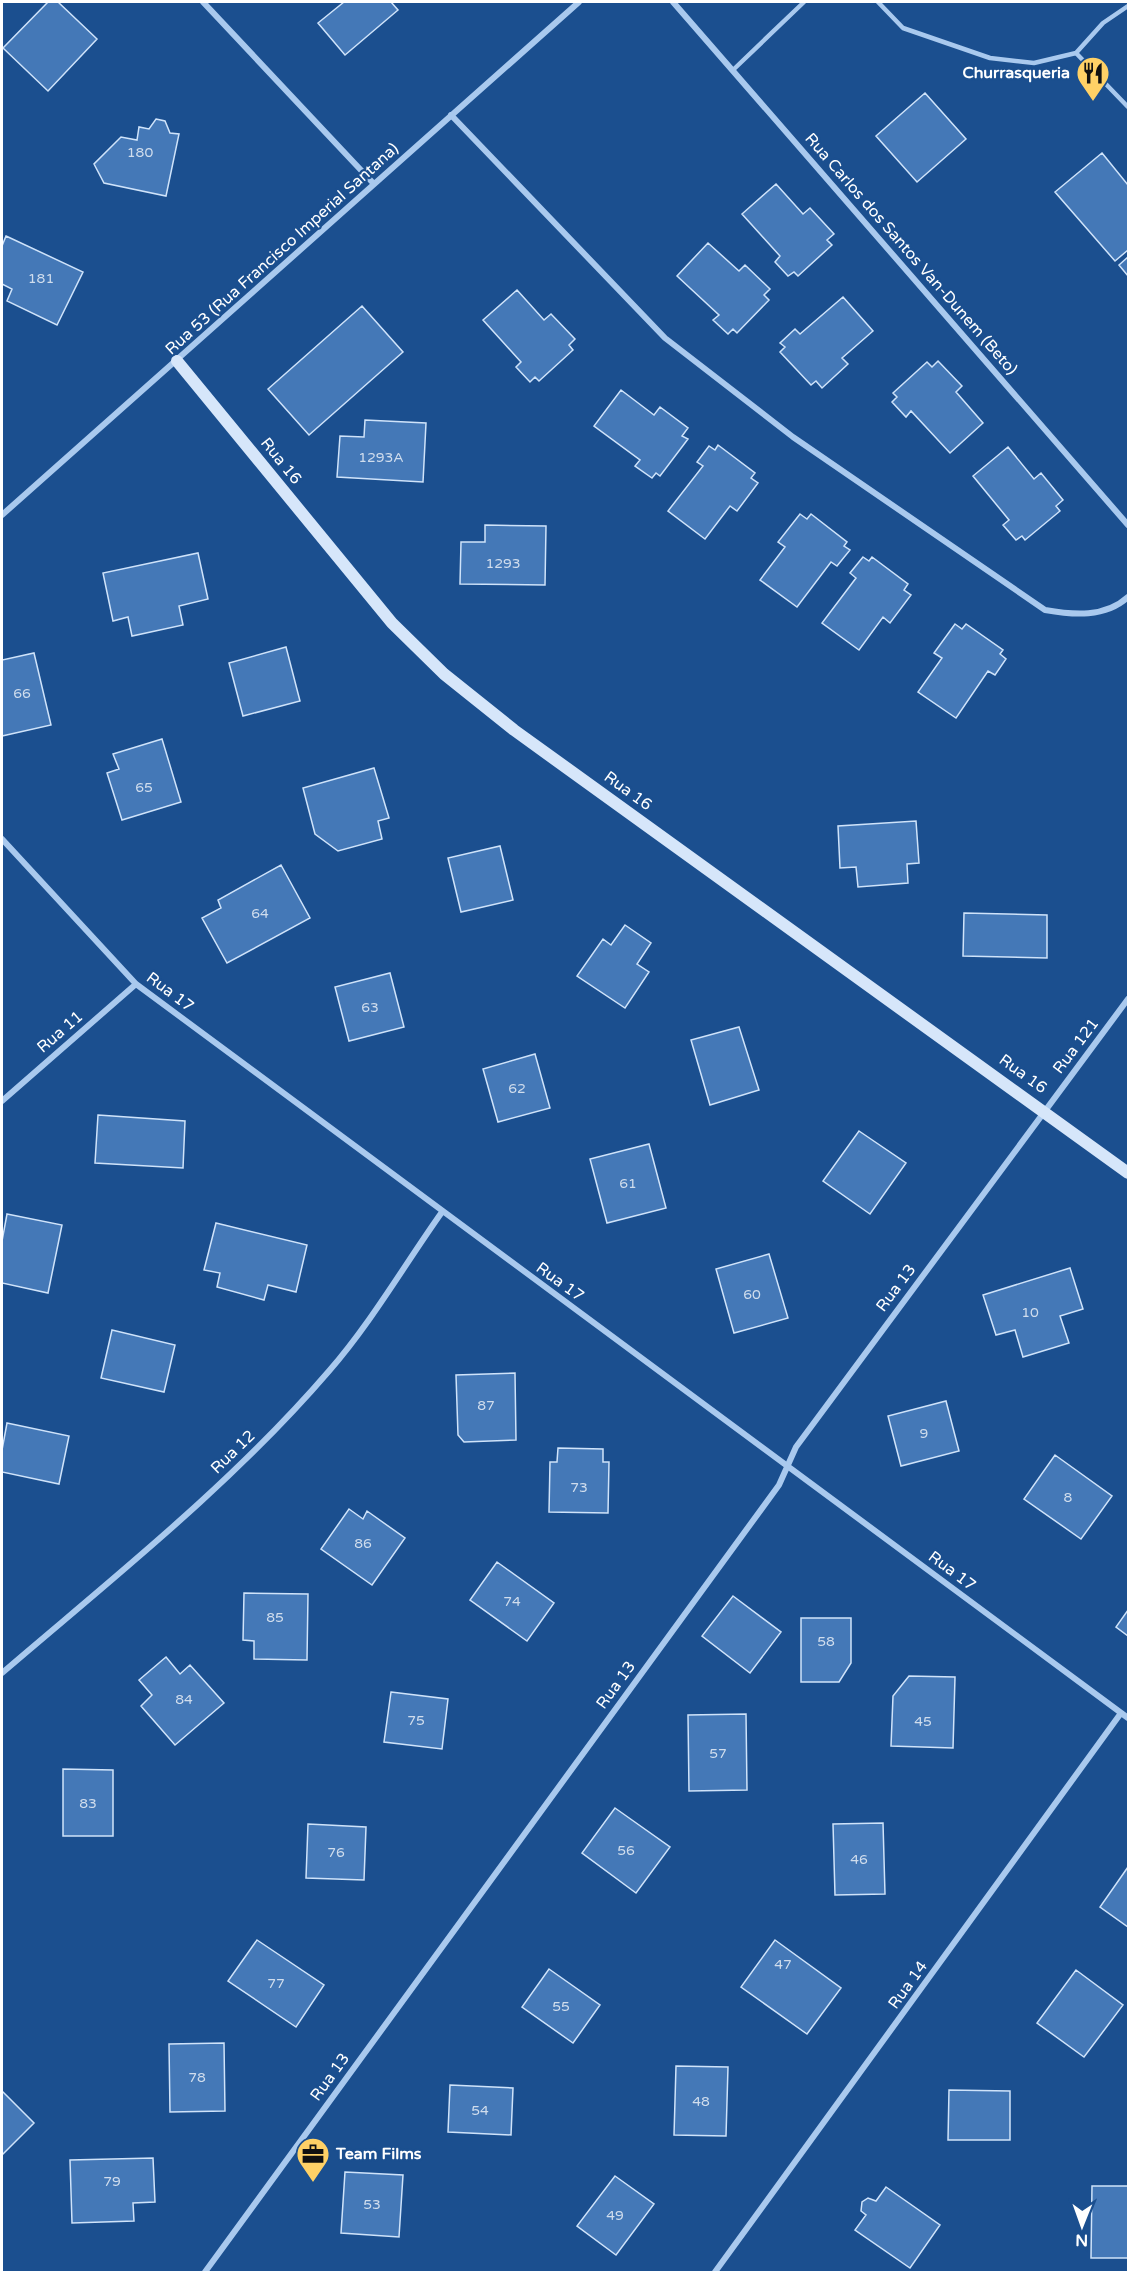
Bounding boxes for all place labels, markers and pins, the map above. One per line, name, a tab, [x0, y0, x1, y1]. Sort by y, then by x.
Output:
restaurant icon: Churrasqueria	[1075, 55, 1111, 102]
place label: Churrasqueria	[963, 63, 1070, 83]
office icon: Team Films	[295, 2136, 331, 2183]
place label: Team Films	[335, 2144, 422, 2164]

